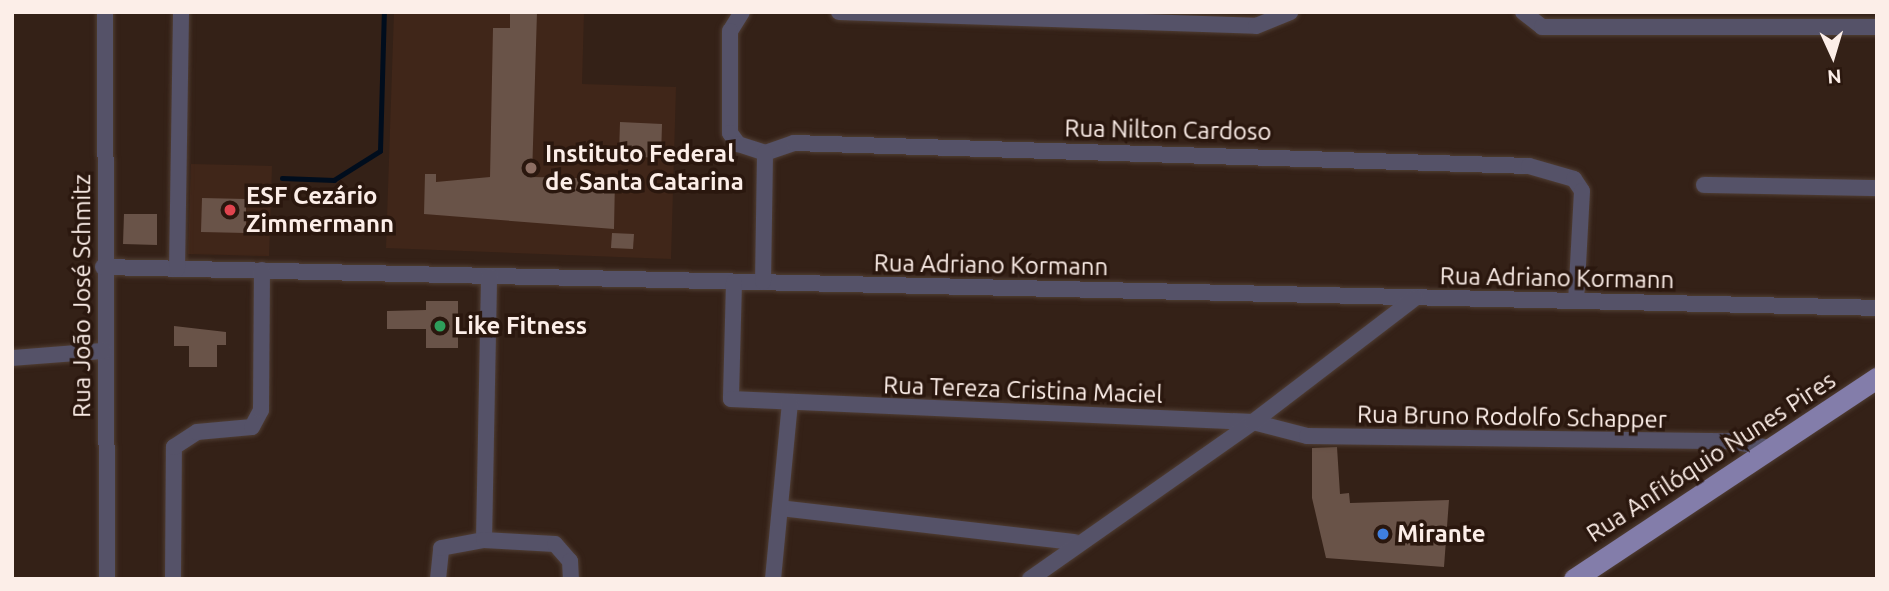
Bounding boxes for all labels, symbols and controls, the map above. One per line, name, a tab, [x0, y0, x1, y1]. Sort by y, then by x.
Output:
north arrow	[1798, 21, 1868, 91]
text: N	[1827, 65, 1842, 88]
street label: Rua Nilton Cardoso	[1064, 114, 1272, 146]
place label: Instituto Federal de Santa Catarina	[545, 140, 744, 196]
marker: Instituto Federal de Santa Catarina	[523, 160, 539, 176]
street label: Rua João José Schmitz	[68, 174, 96, 418]
place label: ESF Cezário Zimmermann	[246, 182, 394, 238]
marker: ESF Cezário Zimmermann	[220, 200, 240, 220]
street label: Rua Adriano Kormann	[874, 249, 1108, 281]
street label: Rua Adriano Kormann	[1440, 262, 1674, 294]
place label: Like Fitness	[454, 312, 587, 340]
marker: Like Fitness	[432, 318, 448, 334]
street label: Rua Anfilóquio Nunes Pires	[1581, 366, 1841, 548]
street label: Rua Tereza Cristina Maciel	[883, 371, 1163, 409]
street label: Rua Bruno Rodolfo Schapper	[1357, 400, 1667, 434]
place label: Mirante	[1397, 520, 1486, 548]
marker: Mirante	[1375, 526, 1391, 542]

